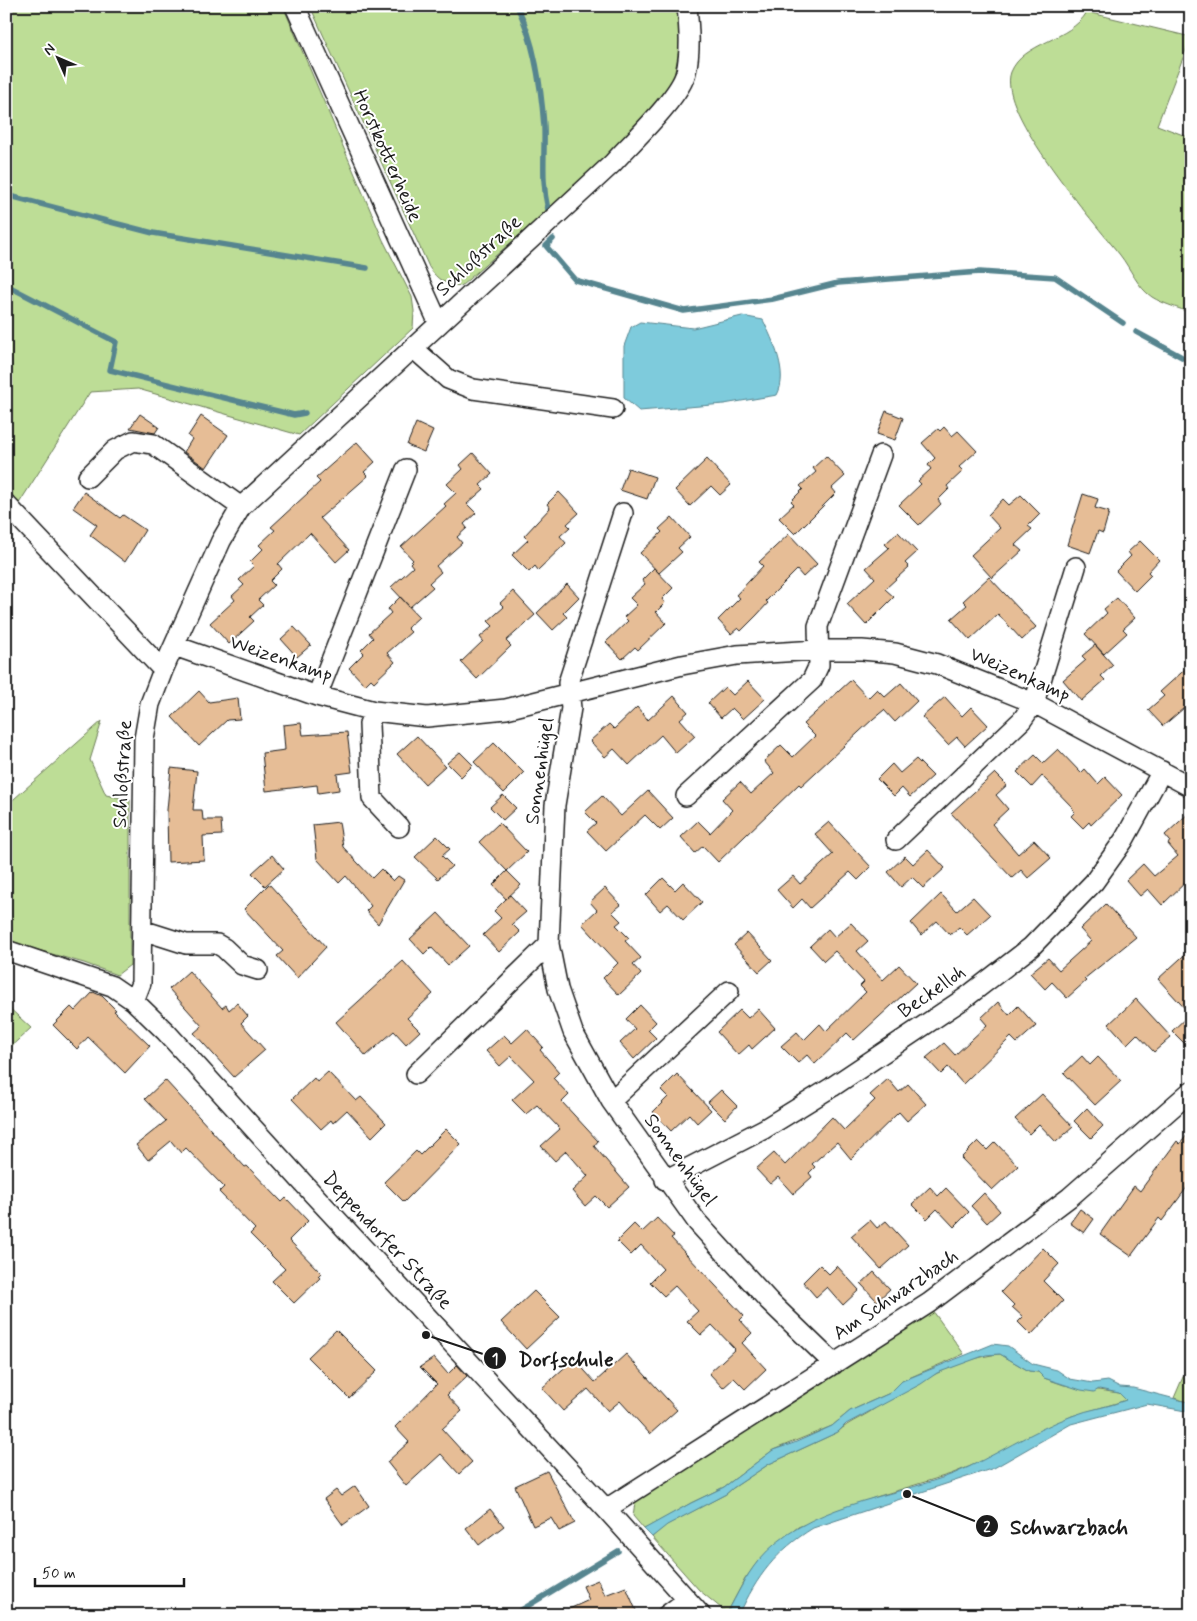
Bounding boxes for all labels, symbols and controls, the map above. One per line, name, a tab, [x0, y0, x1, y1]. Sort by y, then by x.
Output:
north arrow	[32, 32, 82, 82]
text: N	[40, 40, 59, 59]
street label: Horstkotterheide	[346, 85, 428, 227]
street label: Schloßstraße	[430, 209, 528, 303]
street label: Weizenkamp	[226, 629, 336, 689]
street label: Weizenkamp	[965, 641, 1075, 709]
street label: Sonnenhügel	[519, 716, 561, 826]
street label: Schloßstraße	[107, 719, 139, 829]
street label: Beckelloh	[893, 959, 971, 1025]
street label: Sonnenhügel	[637, 1108, 723, 1212]
street label: Deppendorfer Straße	[316, 1166, 458, 1316]
street label: Am Schwarzbach	[828, 1243, 964, 1347]
callout: Dorfschule	[483, 1340, 623, 1376]
text: Dorfschule	[518, 1346, 614, 1374]
text: 1	[492, 1350, 498, 1370]
callout: Schwarzbach	[975, 1508, 1138, 1544]
text: Schwarzbach	[1010, 1514, 1128, 1542]
text: 2	[983, 1518, 991, 1538]
scale bar	[35, 1556, 184, 1588]
text: 50 m	[42, 1564, 76, 1584]

